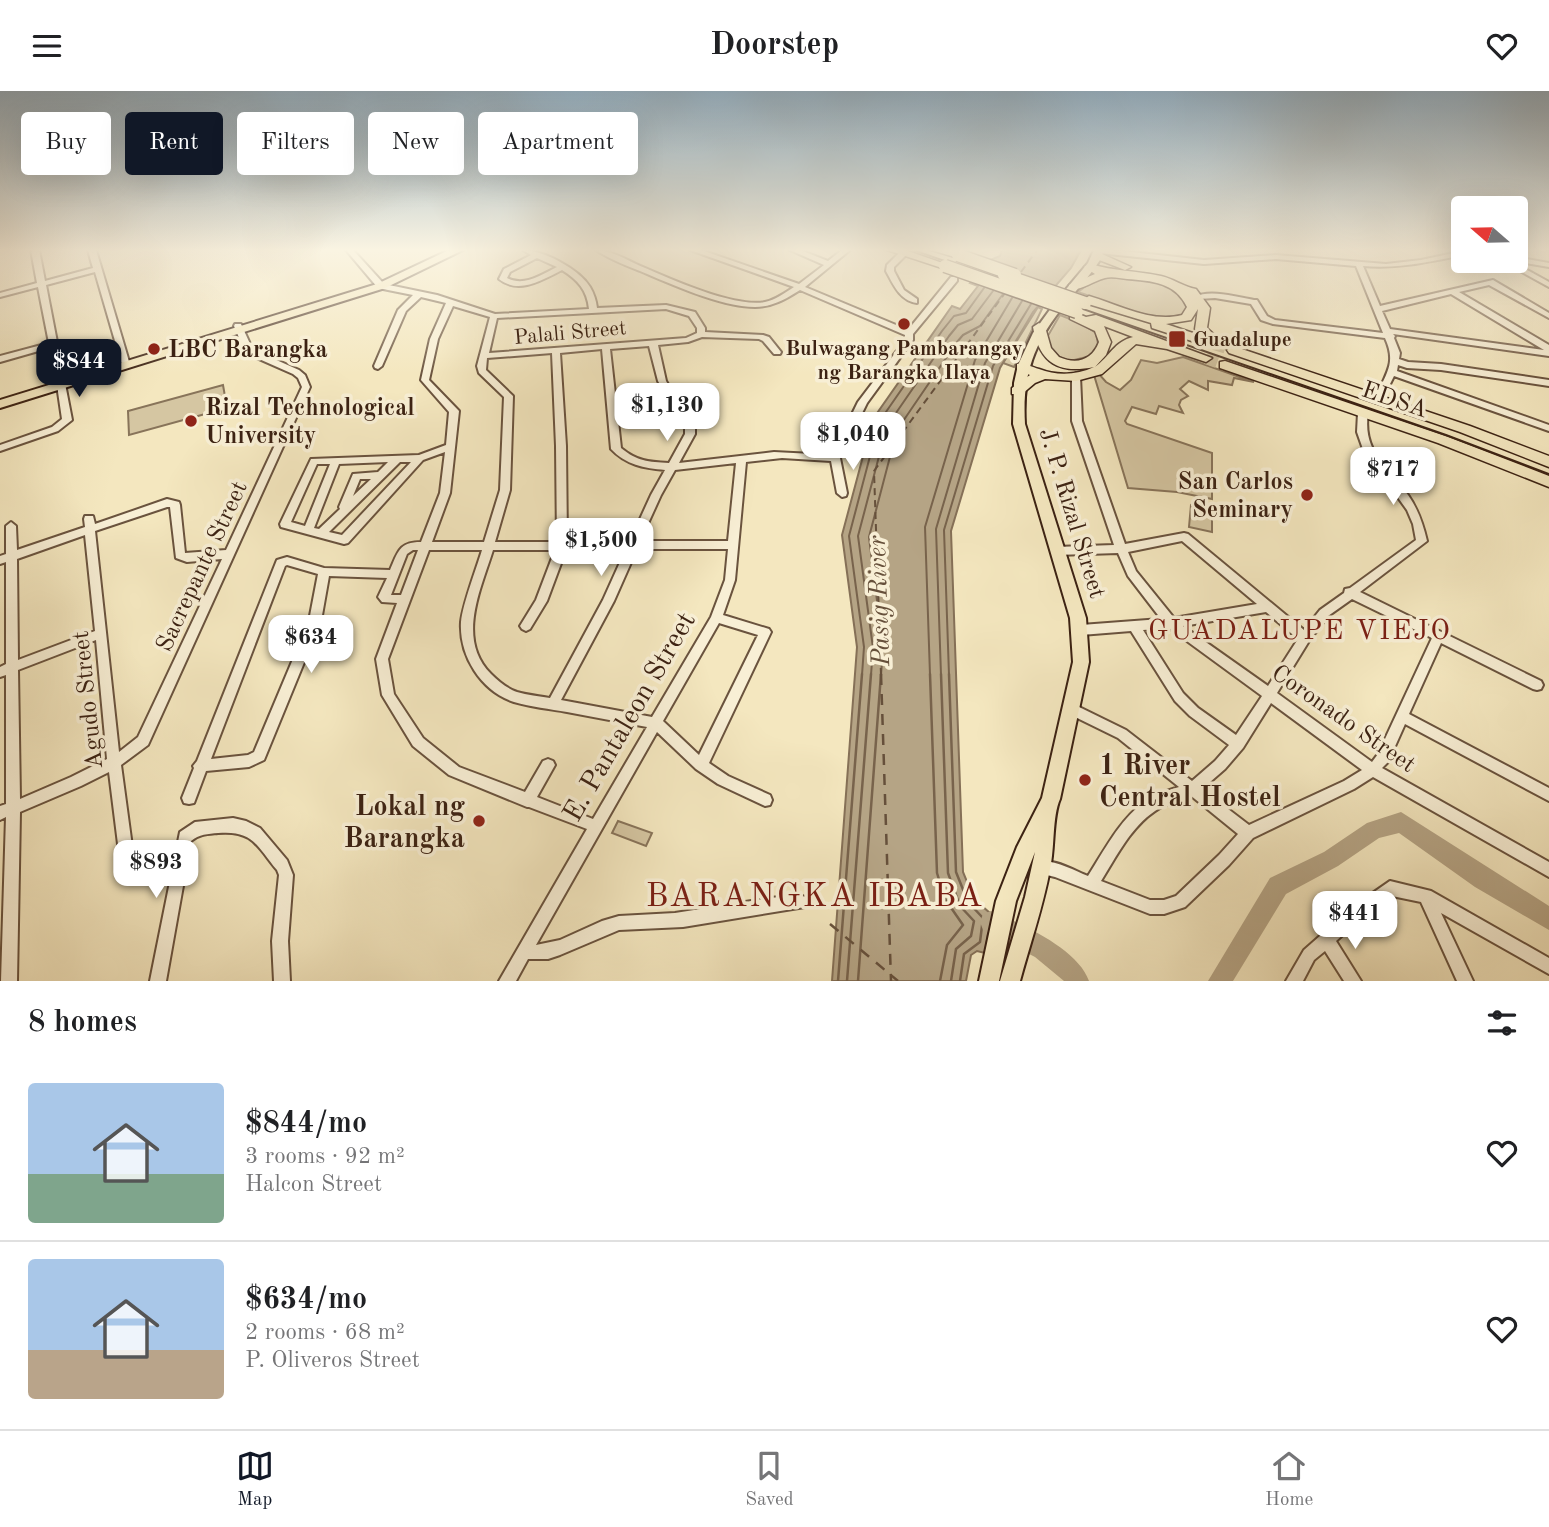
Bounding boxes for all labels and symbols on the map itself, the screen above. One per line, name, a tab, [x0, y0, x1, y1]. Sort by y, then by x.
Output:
north arrow	[1451, 196, 1528, 273]
marker: Bulwagang Pambarangay ng Barangka Ilaya	[896, 316, 912, 332]
street label: Palali Street	[513, 318, 627, 349]
marker: Guadalupe	[1167, 329, 1187, 349]
place label: Guadalupe	[1193, 330, 1292, 351]
pin: $844	[38, 339, 120, 399]
place label: LBC Barangka	[168, 339, 328, 363]
place label: Bulwagang Pambarangay ng Barangka Ilaya	[785, 339, 1023, 384]
marker: LBC Barangka	[146, 341, 162, 357]
street label: EDSA	[1358, 378, 1430, 423]
pin: $1,130	[610, 383, 724, 443]
place label: Rizal Technological University	[205, 397, 415, 449]
marker: Rizal Technological University	[183, 413, 199, 429]
pin: $1,040	[796, 413, 910, 472]
street label: J. P. Rizal Street	[1034, 426, 1108, 602]
pin: $717	[1352, 447, 1434, 507]
place label: San Carlos Seminary	[1178, 471, 1293, 523]
street label: Sacrepante Street	[153, 478, 253, 656]
marker: San Carlos Seminary	[1299, 487, 1315, 503]
pin: $1,500	[544, 519, 658, 578]
water label: Pasig River	[865, 534, 895, 668]
street label: E. Pantaleon Street	[559, 608, 702, 827]
pin: $634	[270, 615, 352, 675]
district label: GUADALUPE VIEJO	[1148, 618, 1452, 646]
street label: Agudo Street	[70, 629, 108, 770]
street label: Coronado Street	[1267, 661, 1419, 778]
place label: 1 River Central Hostel	[1099, 753, 1281, 813]
marker: 1 River Central Hostel	[1077, 772, 1093, 788]
place label: Lokal ng Barangka	[344, 794, 465, 854]
marker: Lokal ng Barangka	[471, 813, 487, 829]
pin: $893	[115, 841, 197, 900]
district label: BARANGKA IBABA	[646, 881, 984, 914]
pin: $441	[1314, 891, 1396, 951]

